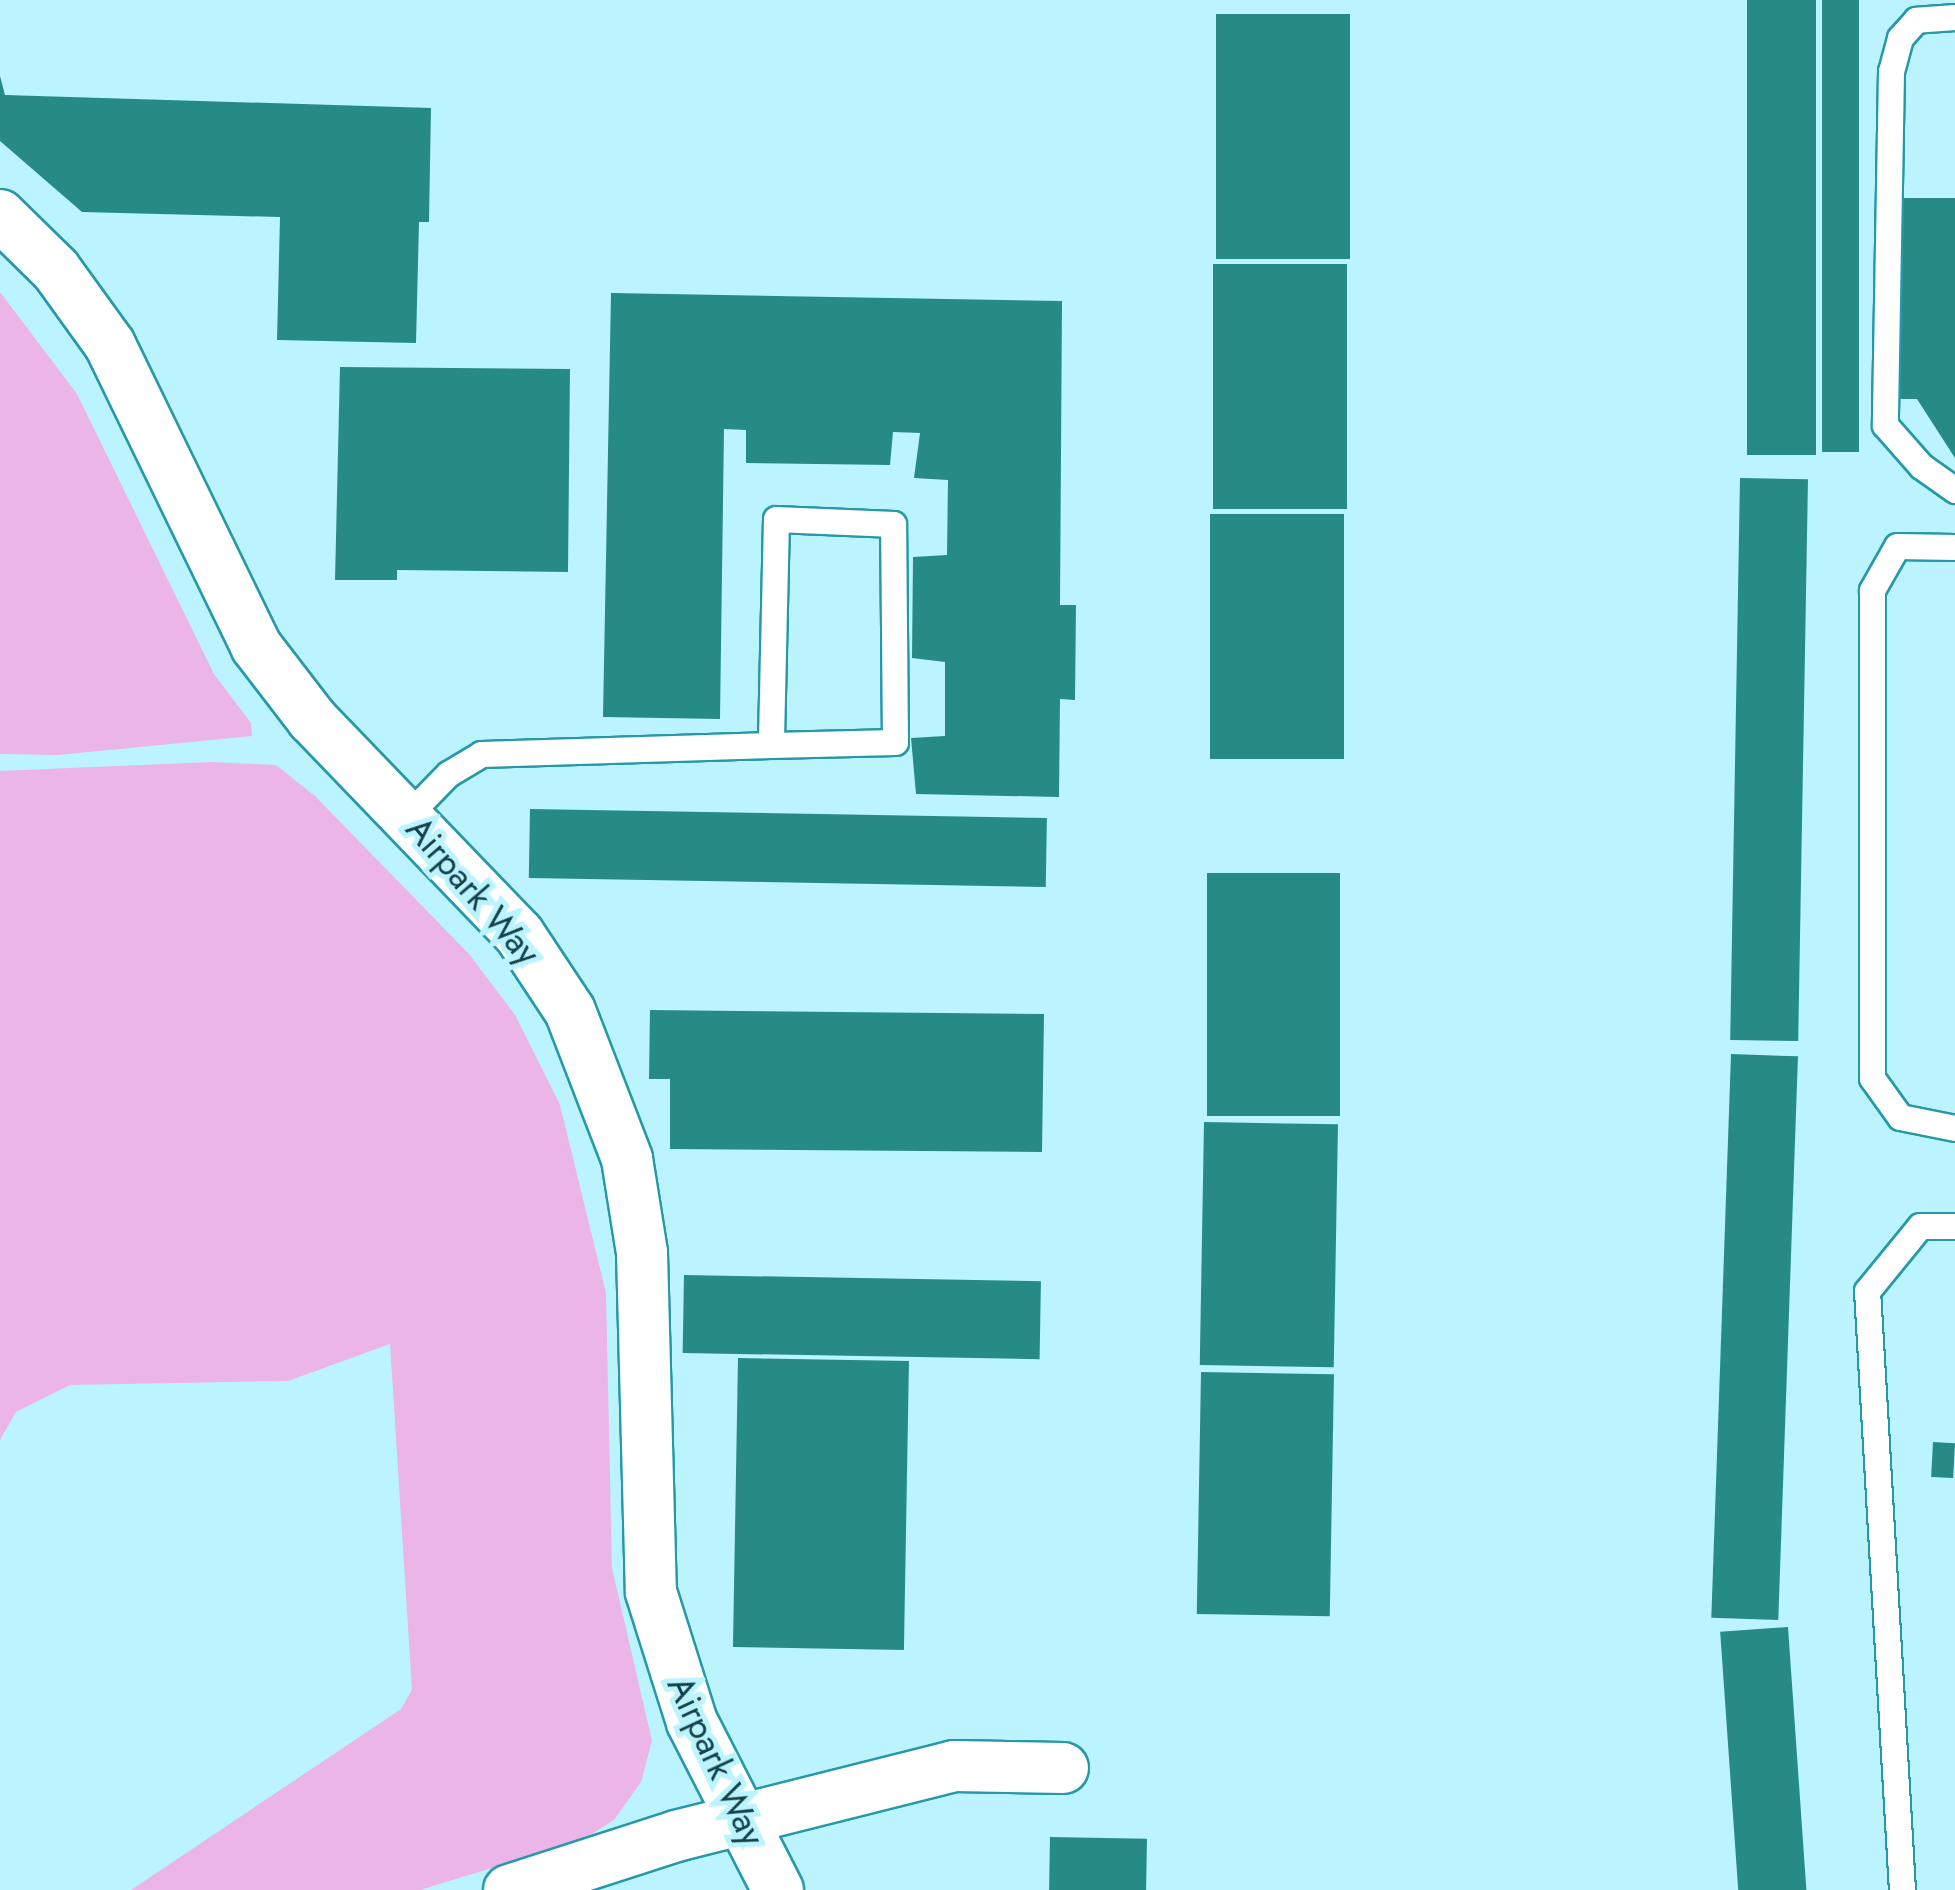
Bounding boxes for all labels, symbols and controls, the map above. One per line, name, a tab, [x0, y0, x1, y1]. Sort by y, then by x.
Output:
street label: Airpark Way	[397, 809, 549, 973]
street label: Airpark Way	[658, 1670, 774, 1852]

